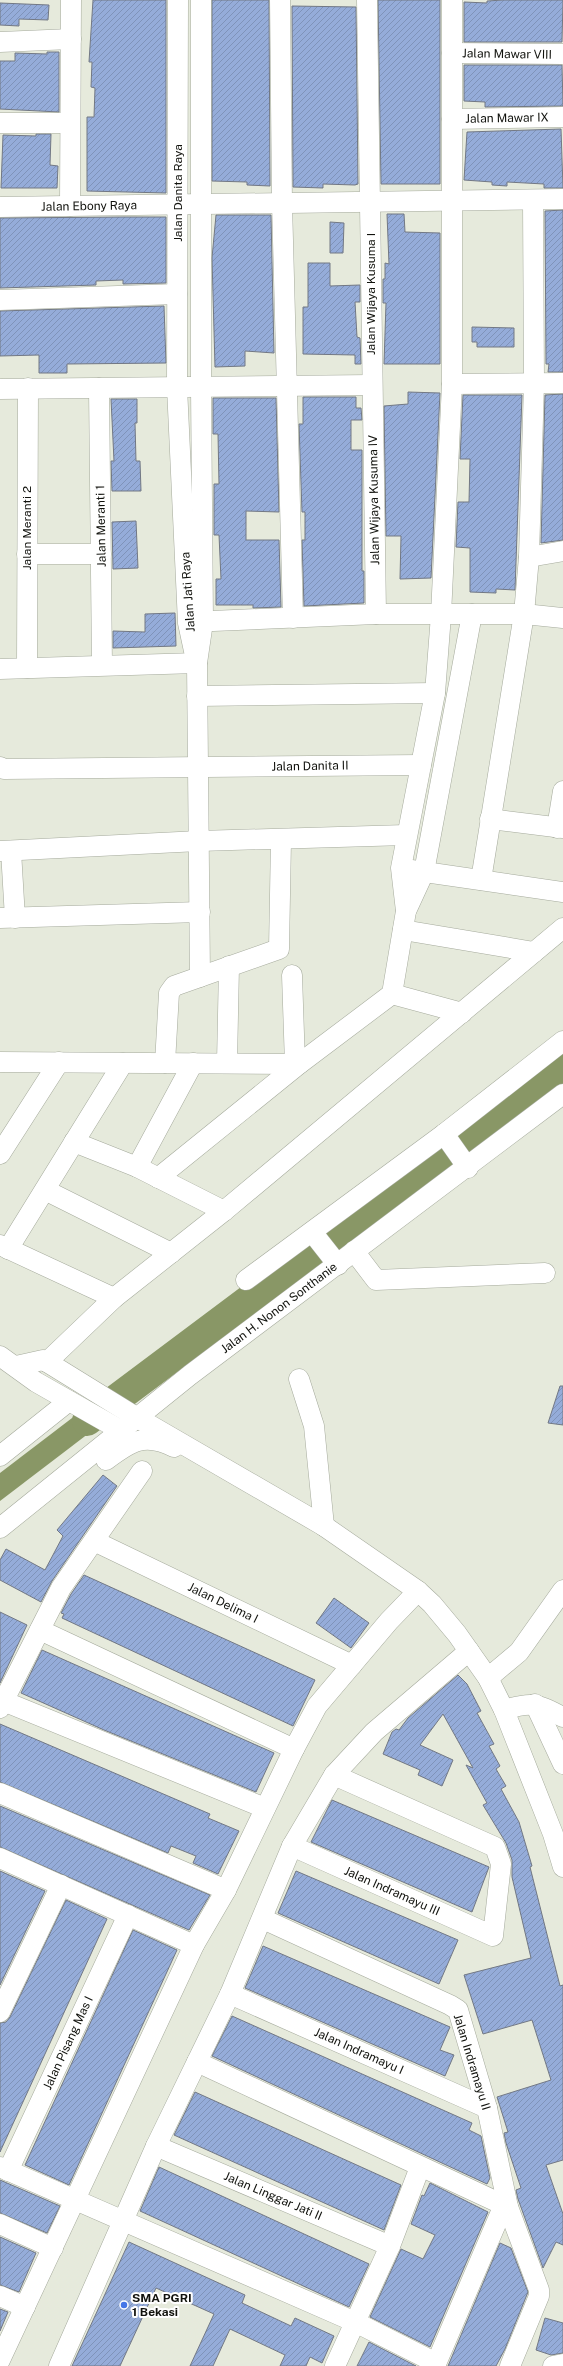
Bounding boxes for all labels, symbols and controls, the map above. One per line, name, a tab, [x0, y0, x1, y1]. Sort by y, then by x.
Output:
street label: Jalan Mawar VIII	[462, 46, 552, 62]
street label: Jalan Mawar IX	[465, 110, 549, 126]
street label: Jalan Danita Raya	[171, 144, 185, 242]
street label: Jalan Ebony Raya	[41, 198, 137, 214]
street label: Jalan Wijaya Kusuma I	[364, 233, 378, 355]
street label: Jalan Wijaya Kusuma IV	[366, 435, 382, 565]
street label: Jalan Meranti 1	[93, 485, 109, 567]
street label: Jalan Meranti 2	[20, 486, 34, 570]
street label: Jalan Jati Raya	[178, 551, 198, 633]
street label: Jalan Danita II	[271, 758, 349, 774]
street label: Jalan H. Nonon Sonthanie	[218, 1260, 340, 1356]
street label: Jalan Delima I	[186, 1580, 260, 1626]
street label: Jalan Indramayu III	[342, 1864, 442, 1918]
street label: Jalan Pisang Mas I	[40, 1994, 96, 2092]
street label: Jalan Indramayu II	[451, 2012, 493, 2112]
street label: Jalan Indramayu I	[312, 2025, 406, 2077]
street label: Jalan Linggar Jati II	[222, 2169, 324, 2223]
place label: SMA PGRI 1 Bekasi	[132, 2291, 192, 2319]
marker: SMA PGRI 1 Bekasi	[119, 2300, 129, 2310]

